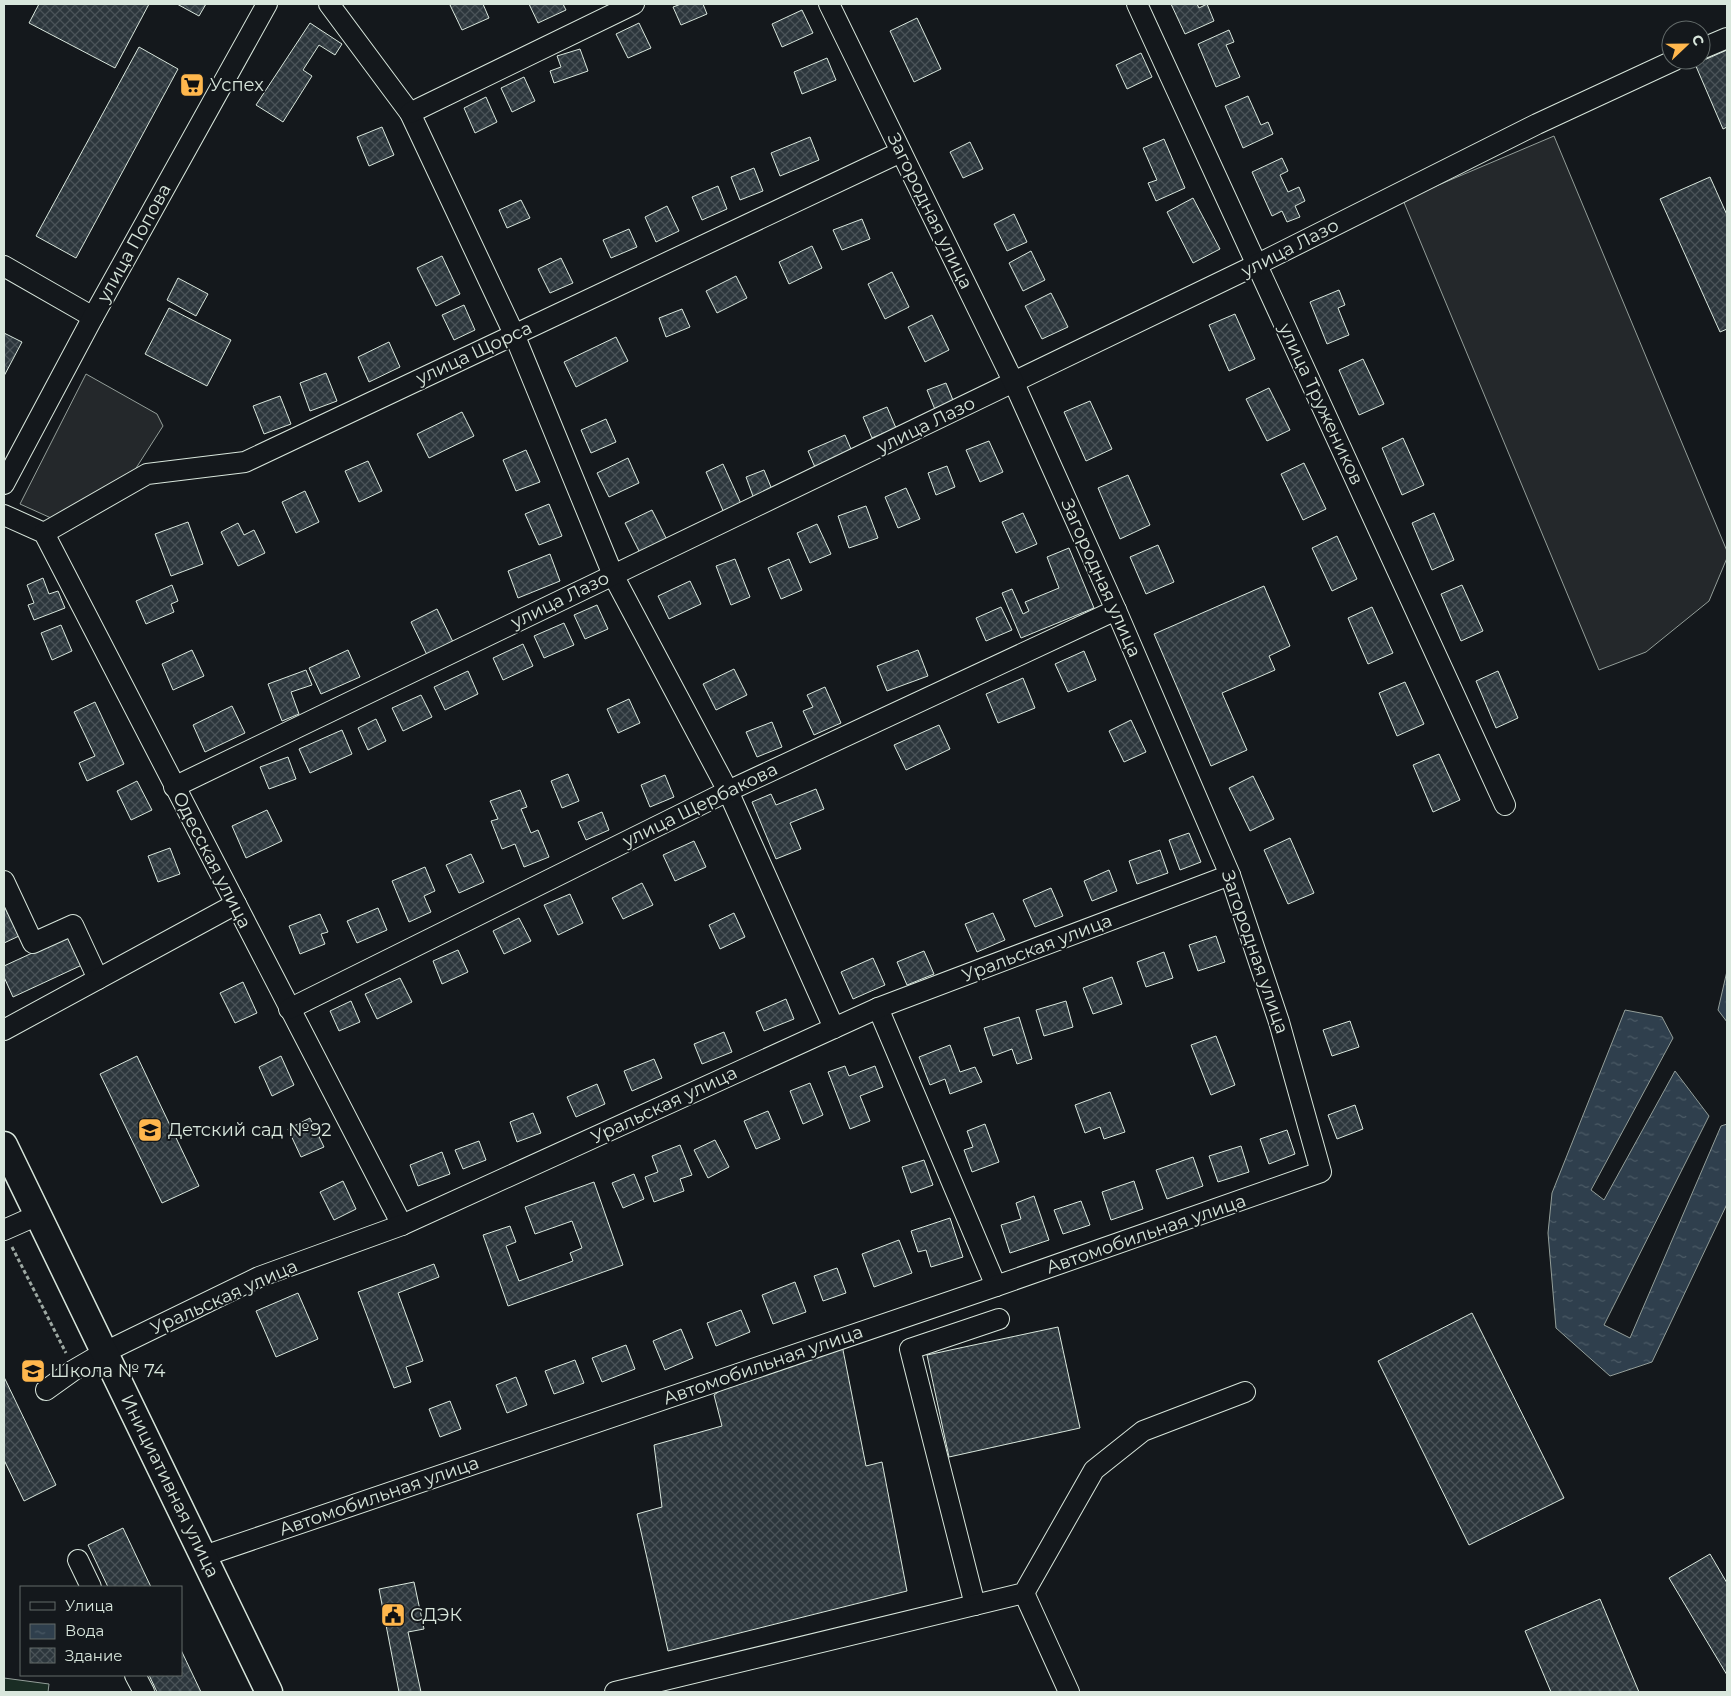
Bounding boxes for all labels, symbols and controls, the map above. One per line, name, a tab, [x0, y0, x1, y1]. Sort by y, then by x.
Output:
north arrow	[1661, 20, 1711, 70]
text: С	[1688, 32, 1708, 48]
supermarket icon: Успех	[179, 72, 205, 98]
place label: Успех	[210, 74, 264, 96]
street label: Загородная улица	[883, 129, 977, 293]
street label: улица Попова	[92, 180, 176, 307]
street label: улица Лазо	[1237, 214, 1342, 282]
street label: улица Щорса	[412, 317, 535, 390]
street label: улица Тружеников	[1273, 319, 1368, 488]
street label: улица Лазо	[872, 392, 979, 459]
street label: Загородная улица	[1056, 495, 1146, 661]
street label: улица Лазо	[506, 567, 613, 634]
street label: улица Щербакова	[618, 758, 781, 852]
street label: Одесская улица	[168, 788, 256, 932]
street label: Загородная улица	[1217, 867, 1293, 1037]
street label: Уральская улица	[959, 909, 1115, 987]
street label: Уральская улица	[587, 1062, 741, 1148]
school or university icon: Детский сад №92	[137, 1117, 163, 1143]
place label: Детский сад №92	[168, 1119, 331, 1141]
street label: Автомобильная улица	[1043, 1189, 1249, 1279]
street label: Уральская улица	[147, 1255, 301, 1339]
street label: Автомобильная улица	[660, 1320, 866, 1410]
school or university icon: Школа № 74	[20, 1358, 46, 1384]
place label: Школа № 74	[50, 1360, 166, 1382]
street label: Инициативная улица	[116, 1391, 224, 1581]
street label: Автомобильная улица	[276, 1451, 482, 1541]
legend	[20, 1586, 182, 1676]
text: Улица	[65, 1596, 113, 1615]
public building icon: СДЭК	[380, 1602, 406, 1628]
place label: СДЭК	[410, 1604, 463, 1626]
text: Вода	[65, 1621, 104, 1640]
text: Здание	[65, 1646, 123, 1665]

